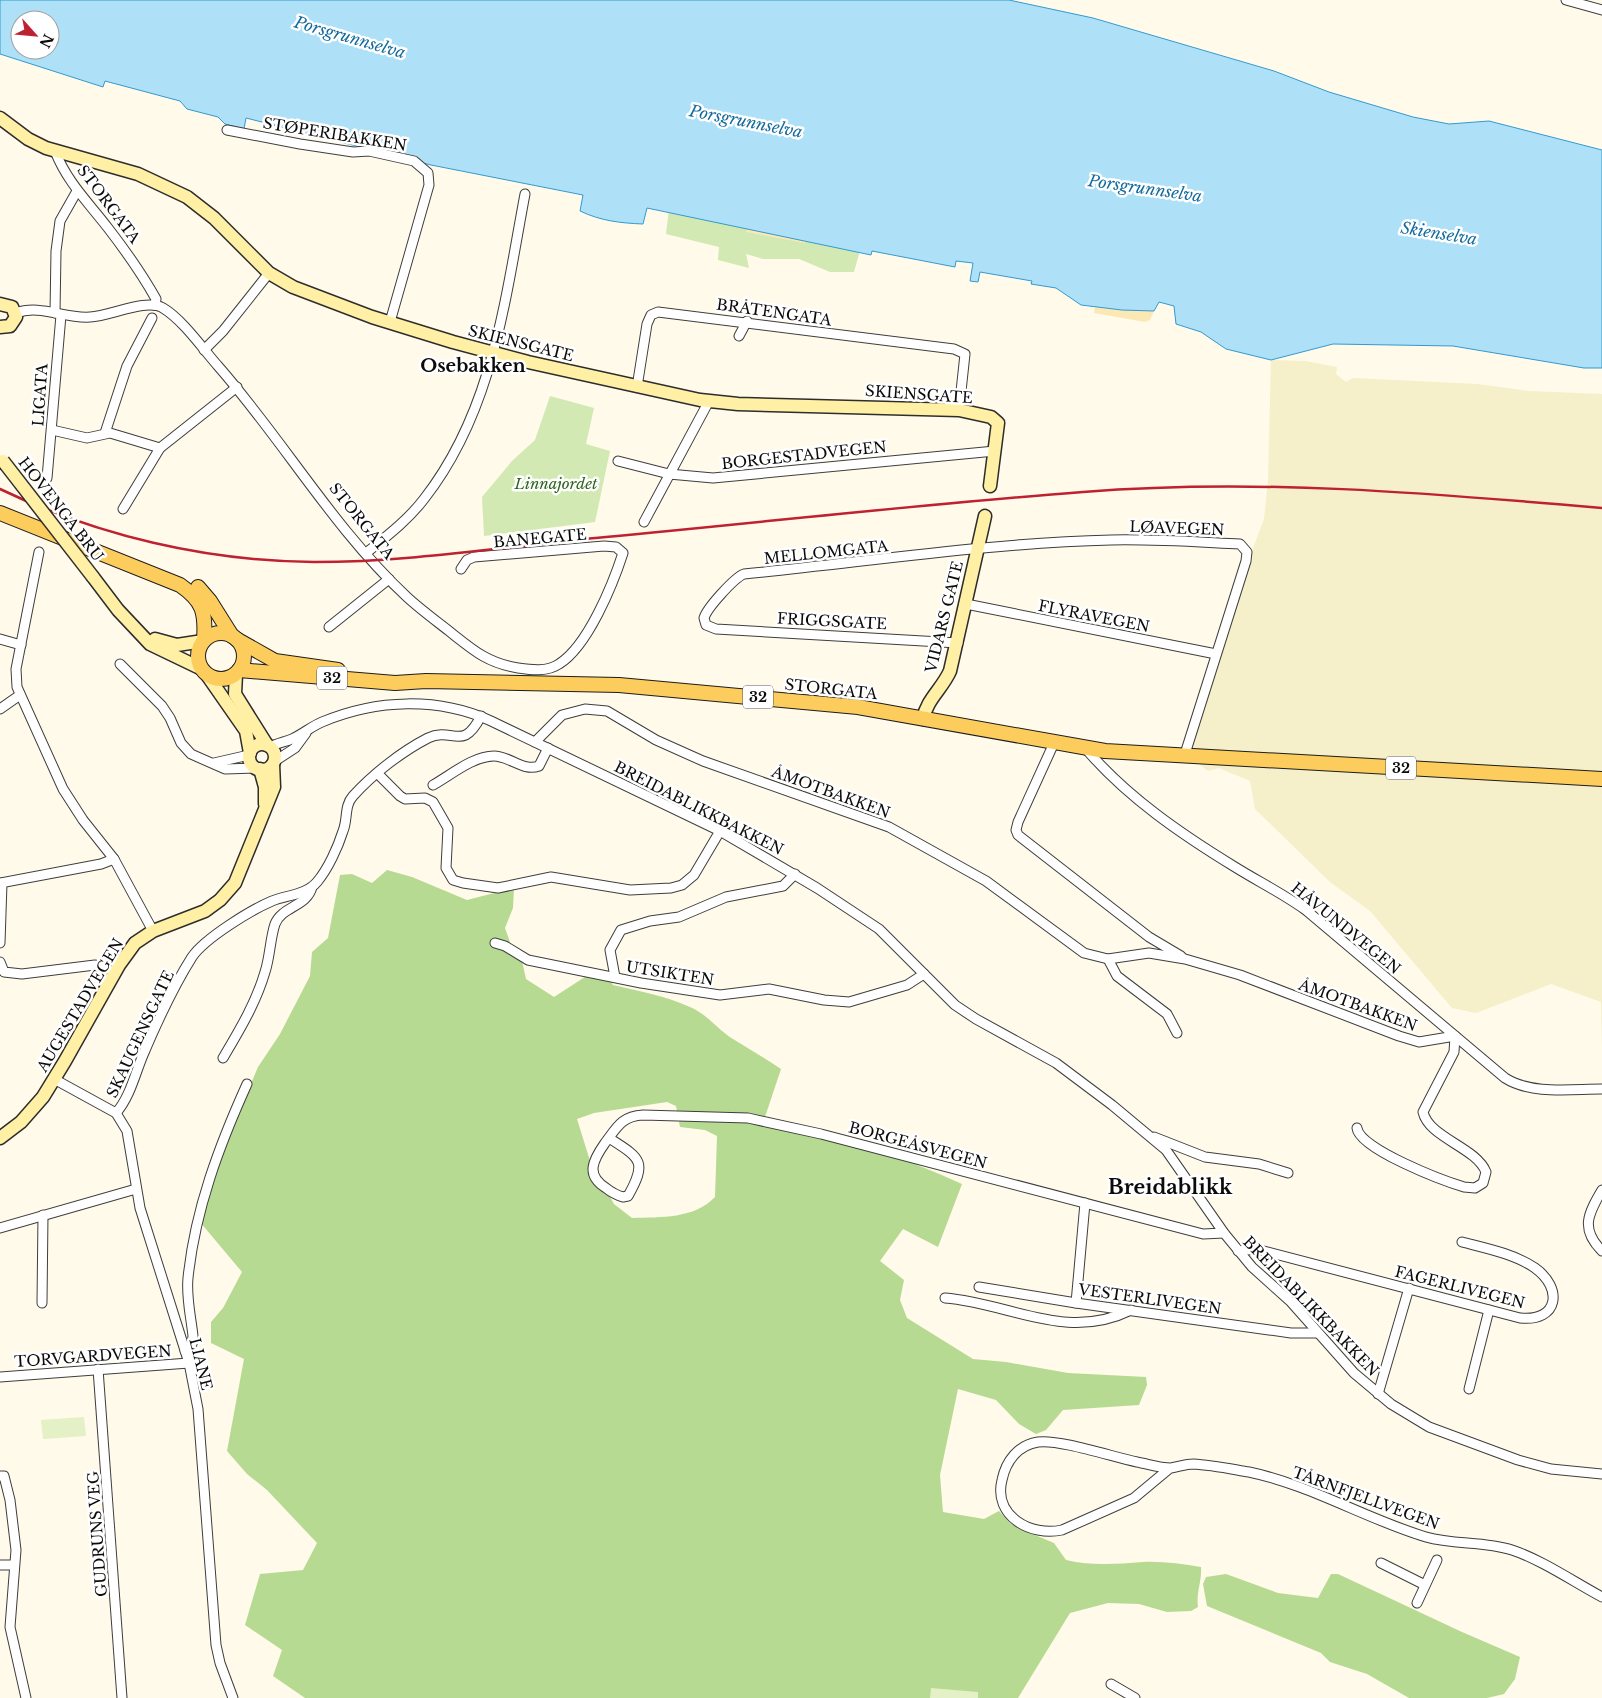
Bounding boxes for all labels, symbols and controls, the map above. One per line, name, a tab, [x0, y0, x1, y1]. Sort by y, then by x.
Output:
north arrow	[10, 10, 60, 60]
water label: Porsgrunnselva	[291, 11, 408, 62]
text: N	[36, 31, 58, 51]
water label: Porsgrunnselva	[687, 100, 804, 142]
street label: STØPERIBAKKEN	[262, 113, 408, 155]
street label: STORGATA	[73, 161, 145, 247]
water label: Porsgrunnselva	[1086, 170, 1203, 206]
water label: Skienselva	[1399, 217, 1479, 249]
street label: BRÅTENGATA	[715, 295, 833, 330]
street label: SKIENSGATE	[466, 321, 576, 365]
district label: Osebakken	[420, 355, 526, 377]
street label: LIGATA	[28, 363, 52, 427]
street label: SKIENSGATE	[865, 381, 974, 407]
street label: BORGESTADVEGEN	[720, 437, 888, 473]
street label: HOVENGA BRU	[14, 453, 108, 565]
park label: Linnajordet	[514, 474, 598, 493]
street label: STORGATA	[325, 479, 399, 563]
street label: LØAVEGEN	[1129, 517, 1225, 539]
street label: BANEGATE	[493, 524, 588, 552]
street label: MELLOMGATA	[763, 536, 890, 568]
street label: VIDARS GATE	[921, 559, 967, 676]
street label: FLYRAVEGEN	[1037, 596, 1151, 636]
street label: FRIGGSGATE	[777, 609, 888, 633]
road number: 32	[317, 666, 347, 690]
street label: STORGATA	[784, 675, 879, 703]
road number: 32	[743, 686, 773, 709]
road number: 32	[1386, 756, 1416, 780]
street label: BREIDABLIKKBAKKEN	[611, 757, 787, 859]
street label: ÅMOTBAKKEN	[768, 761, 893, 822]
street label: HÅVUNDVEGEN	[1287, 878, 1405, 978]
street label: AUGESTADVEGEN	[32, 935, 127, 1076]
street label: UTSIKTEN	[625, 957, 715, 989]
street label: SKAUGENSGATE	[102, 967, 178, 1101]
street label: ÅMOTBAKKEN	[1295, 974, 1420, 1035]
street label: BORGEÅSVEGEN	[847, 1117, 989, 1173]
district label: Breidablikk	[1108, 1175, 1233, 1199]
street label: BREIDABLIKKBAKKEN	[1239, 1232, 1383, 1380]
street label: FAGERLIVEGEN	[1393, 1262, 1527, 1312]
street label: VESTERLIVEGEN	[1076, 1279, 1223, 1318]
street label: LIANE	[185, 1336, 217, 1392]
street label: TORVGARDVEGEN	[14, 1341, 172, 1371]
street label: TÅRNFJELLVEGEN	[1290, 1463, 1442, 1533]
street label: GUDRUNS VEG	[83, 1471, 111, 1597]

